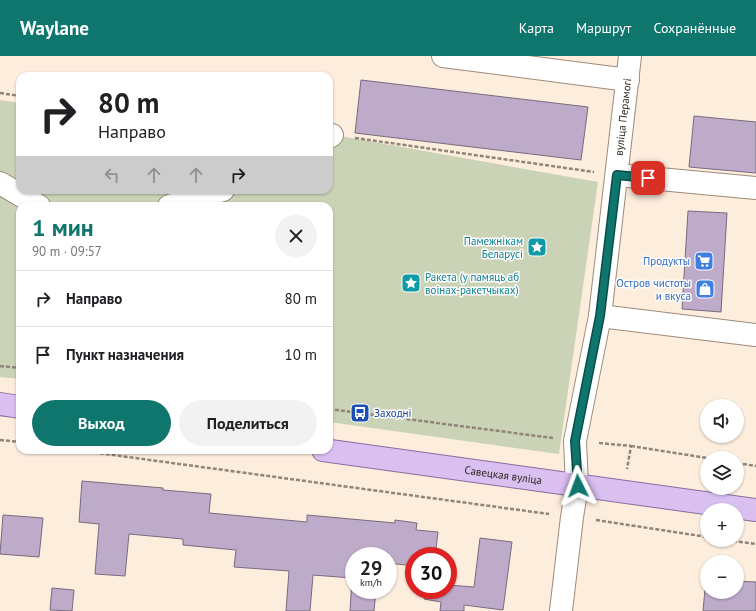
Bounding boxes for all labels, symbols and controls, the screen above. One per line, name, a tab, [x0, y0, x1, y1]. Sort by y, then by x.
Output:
text: Waylane	[20, 16, 89, 40]
text: Карта	[519, 19, 554, 37]
text: Маршрут	[576, 19, 631, 37]
text: Сохранённые	[653, 19, 736, 37]
street label: вуліца Перамогі	[612, 77, 634, 156]
text: 80 m	[98, 84, 159, 121]
icon: right	[32, 88, 84, 140]
text: Направо	[98, 120, 166, 143]
pin	[631, 161, 665, 195]
icon: left	[101, 164, 123, 186]
icon: ahead	[143, 164, 165, 186]
icon: ahead	[185, 164, 207, 186]
icon: right	[227, 164, 249, 186]
icon: arrive	[637, 167, 659, 189]
text: 1 мин	[32, 212, 94, 243]
button: close	[275, 215, 317, 257]
place label: Памежнікам Беларусі	[464, 234, 523, 261]
place icon: Памежнікам Беларусі	[526, 236, 548, 258]
text: 90 m · 09:57	[32, 243, 102, 260]
supermarket icon: Продукты	[693, 250, 715, 272]
place label: Продукты	[643, 254, 690, 268]
place label: Ракета (у памяць аб воінах-ракетчыках)	[425, 270, 519, 297]
place icon: Ракета (у памяць аб воінах-ракетчыках)	[400, 272, 422, 294]
place label: Остров чистоты и вкуса	[616, 276, 691, 303]
shop icon: Остров чистоты и вкуса	[694, 278, 716, 300]
icon: right	[32, 288, 54, 310]
text: Направо	[66, 289, 122, 308]
text: 80 m	[284, 289, 317, 308]
icon: arrive	[32, 344, 54, 366]
text: Пункт назначения	[66, 345, 184, 364]
text: 10 m	[284, 345, 317, 364]
map controls	[700, 399, 744, 599]
button: sound	[700, 399, 744, 443]
button: Выход	[32, 400, 171, 446]
button: Поделиться	[179, 400, 317, 446]
bus stop icon: Заходні	[349, 402, 371, 424]
place label: Заходні	[374, 406, 412, 420]
button: layers	[700, 451, 744, 495]
street label: Савецкая вуліца	[464, 463, 543, 487]
position arrow	[557, 465, 599, 507]
button: +	[700, 503, 744, 547]
speed limit sign: 30	[405, 547, 457, 599]
text: 29	[360, 555, 382, 581]
button: −	[700, 555, 744, 599]
text: km/h	[360, 576, 382, 589]

